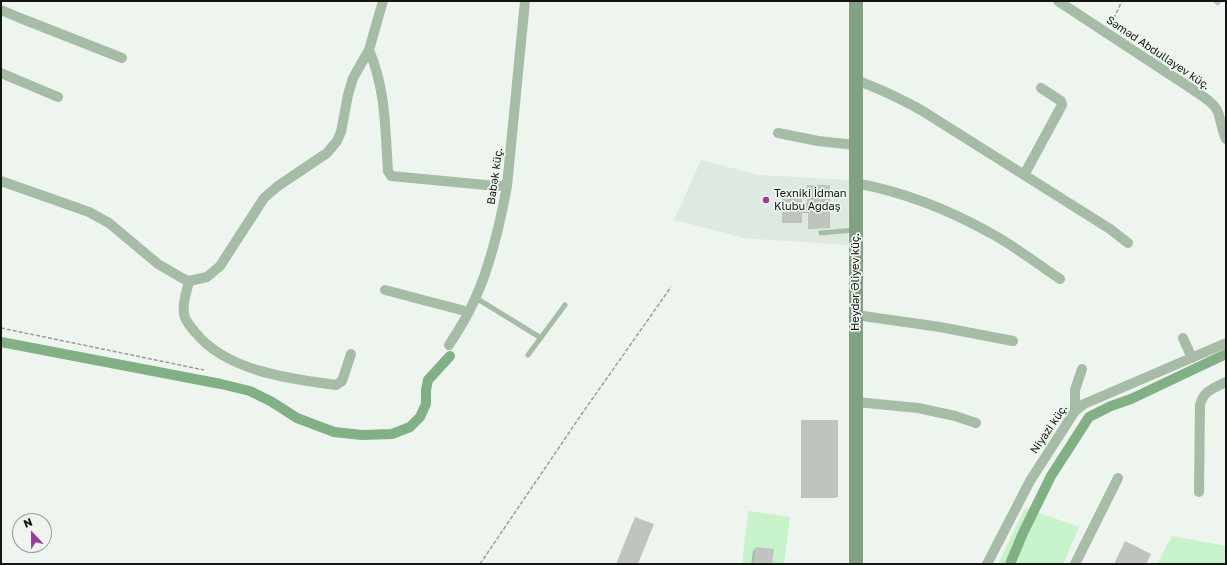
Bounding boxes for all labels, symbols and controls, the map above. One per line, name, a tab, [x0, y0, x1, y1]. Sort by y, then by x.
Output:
street label: Səməd Abdullayev küç.	[1104, 13, 1212, 93]
street label: Babək küç.	[484, 147, 506, 205]
place label: Texniki İdman Klubu Ağdaş	[774, 187, 847, 213]
marker: Texniki İdman Klubu Ağdaş	[761, 195, 771, 205]
street label: Heydər Əliyev küç.	[849, 233, 863, 331]
street label: Niyazi küç.	[1028, 402, 1070, 456]
north arrow	[12, 513, 52, 553]
text: N	[21, 515, 34, 530]

